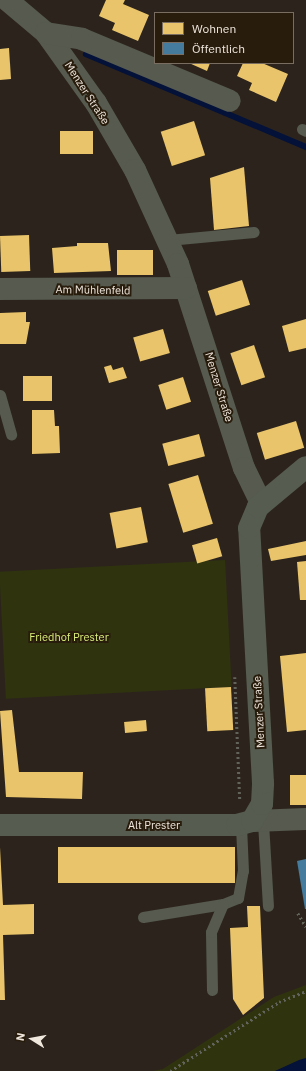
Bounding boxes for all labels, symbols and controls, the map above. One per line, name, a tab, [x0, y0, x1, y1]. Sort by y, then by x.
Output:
legend	[154, 12, 294, 64]
text: Wohnen	[192, 21, 236, 36]
text: Öffentlich	[192, 41, 245, 56]
street label: Menzer Straße	[62, 59, 112, 127]
street label: Am Mühlenfeld	[55, 283, 131, 297]
street label: Menzer Straße	[202, 351, 236, 423]
park label: Friedhof Prester	[29, 630, 109, 644]
street label: Menzer Straße	[251, 676, 267, 748]
street label: Alt Prester	[128, 818, 180, 832]
north arrow	[12, 1019, 52, 1059]
text: N	[13, 1031, 28, 1042]

